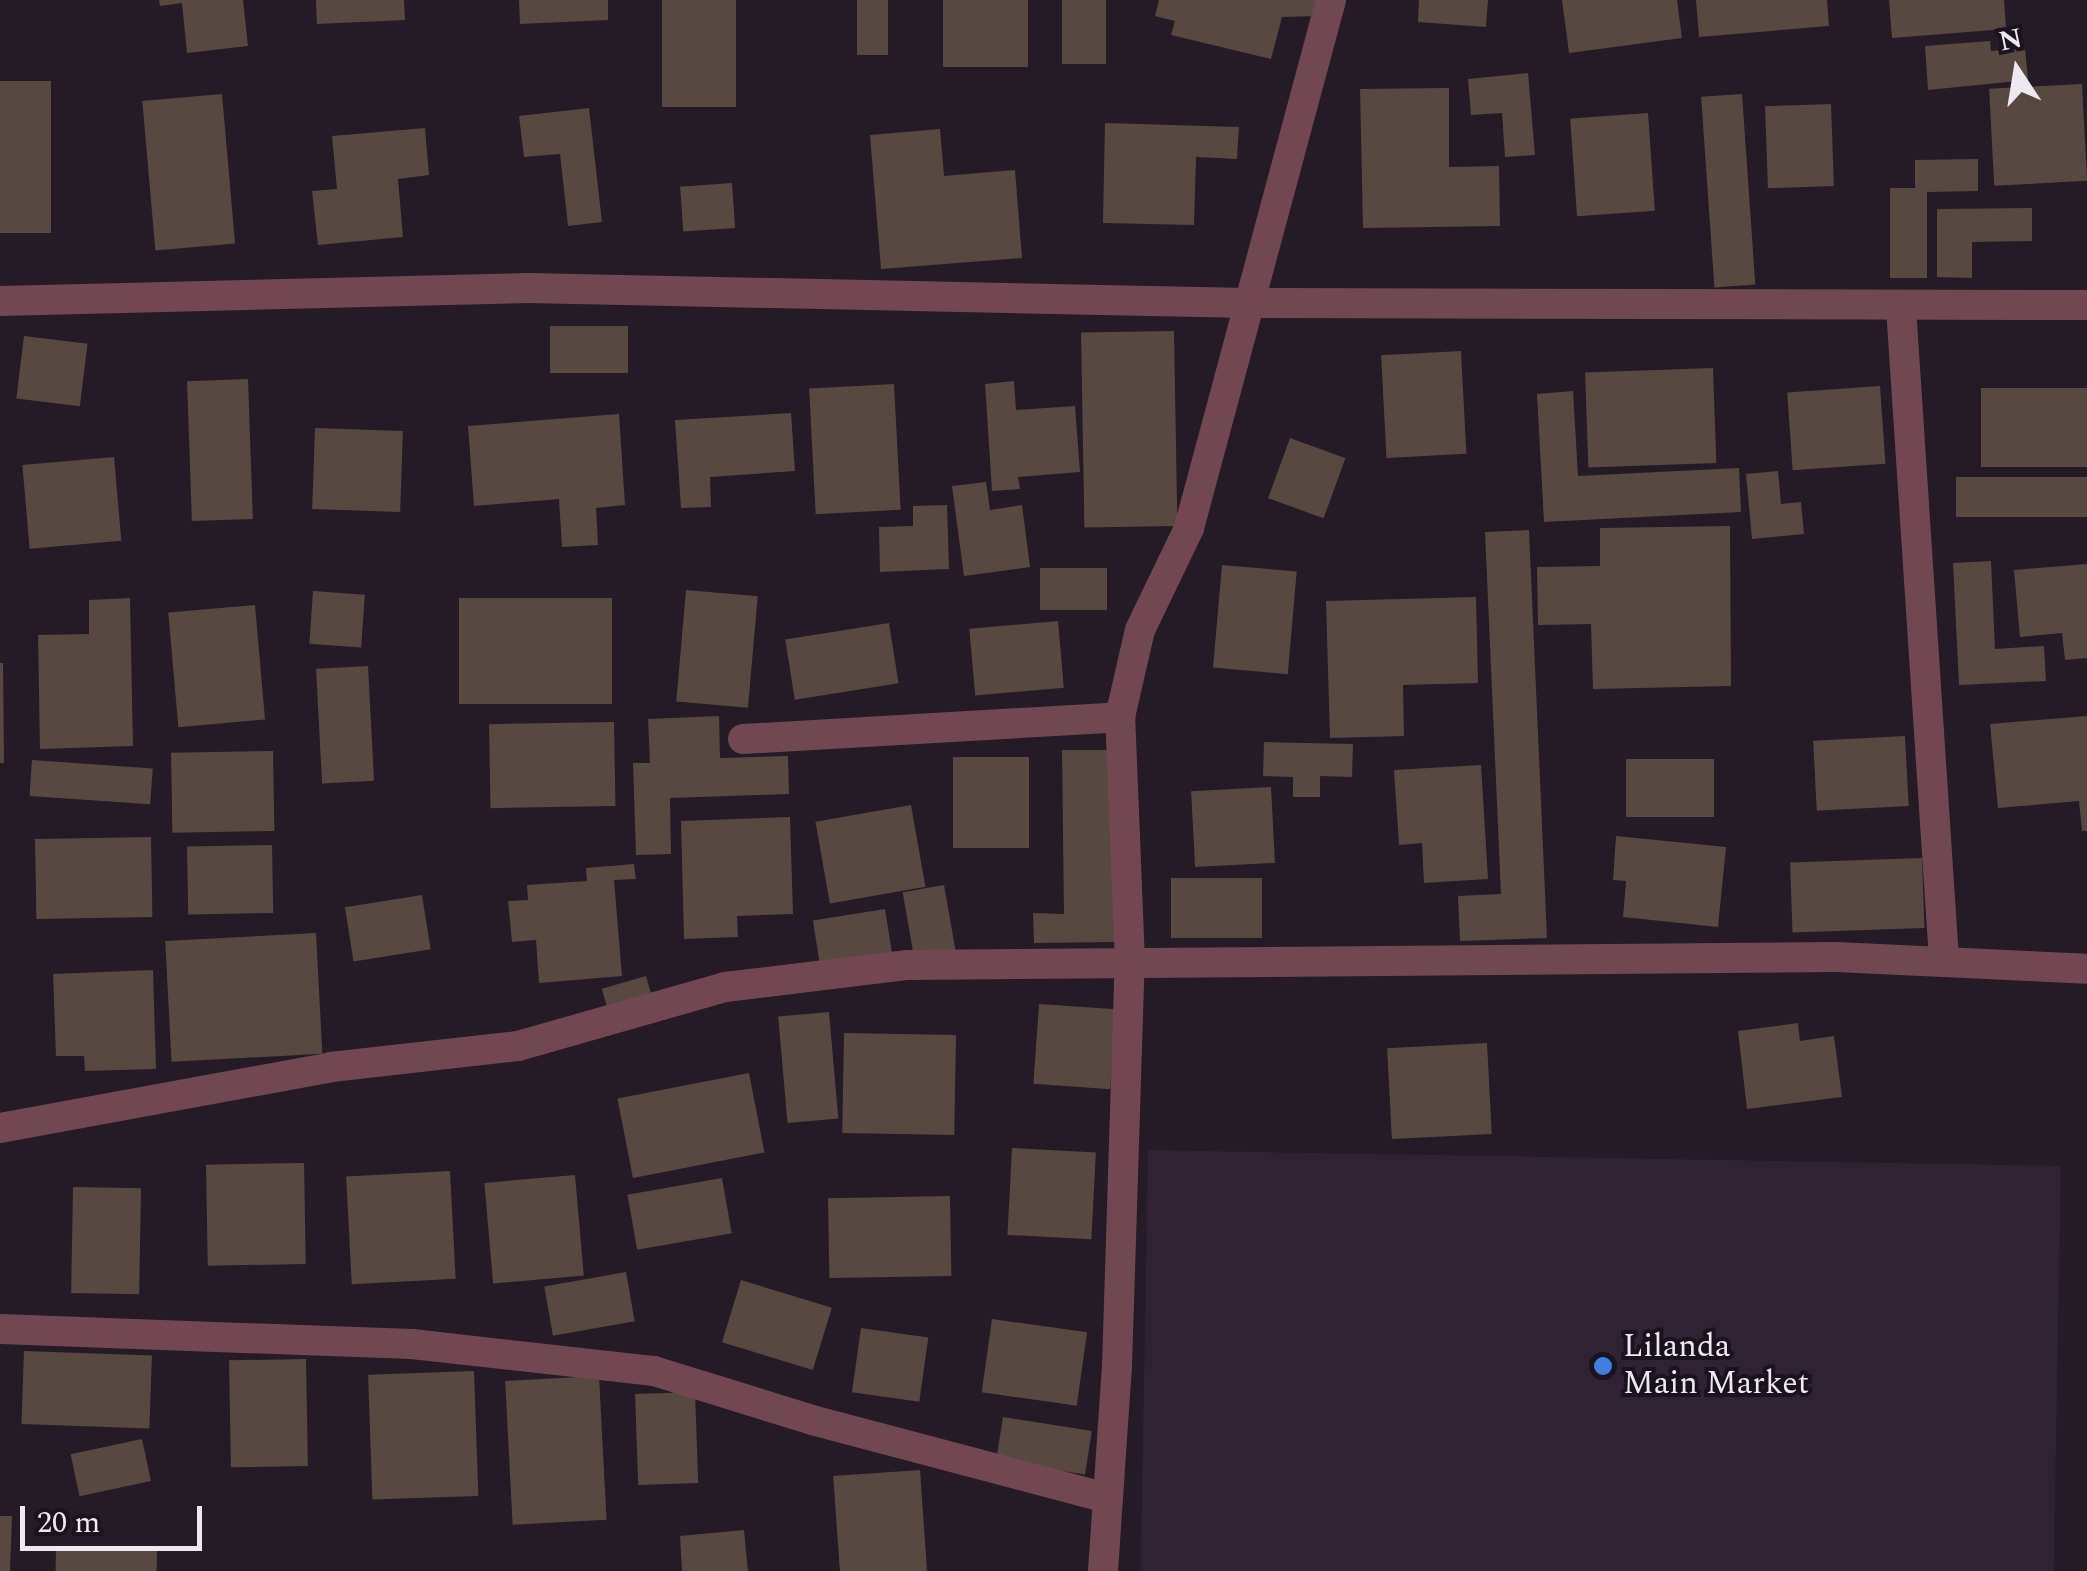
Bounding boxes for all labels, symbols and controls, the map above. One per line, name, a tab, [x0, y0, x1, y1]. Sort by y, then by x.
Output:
text: N	[1995, 17, 2026, 64]
north arrow	[1967, 20, 2067, 120]
place label: Lilanda Main Market	[1623, 1329, 1809, 1404]
marker: Lilanda Main Market	[1592, 1355, 1614, 1377]
scale bar	[25, 1486, 208, 1548]
text: 20 m	[37, 1500, 100, 1546]

